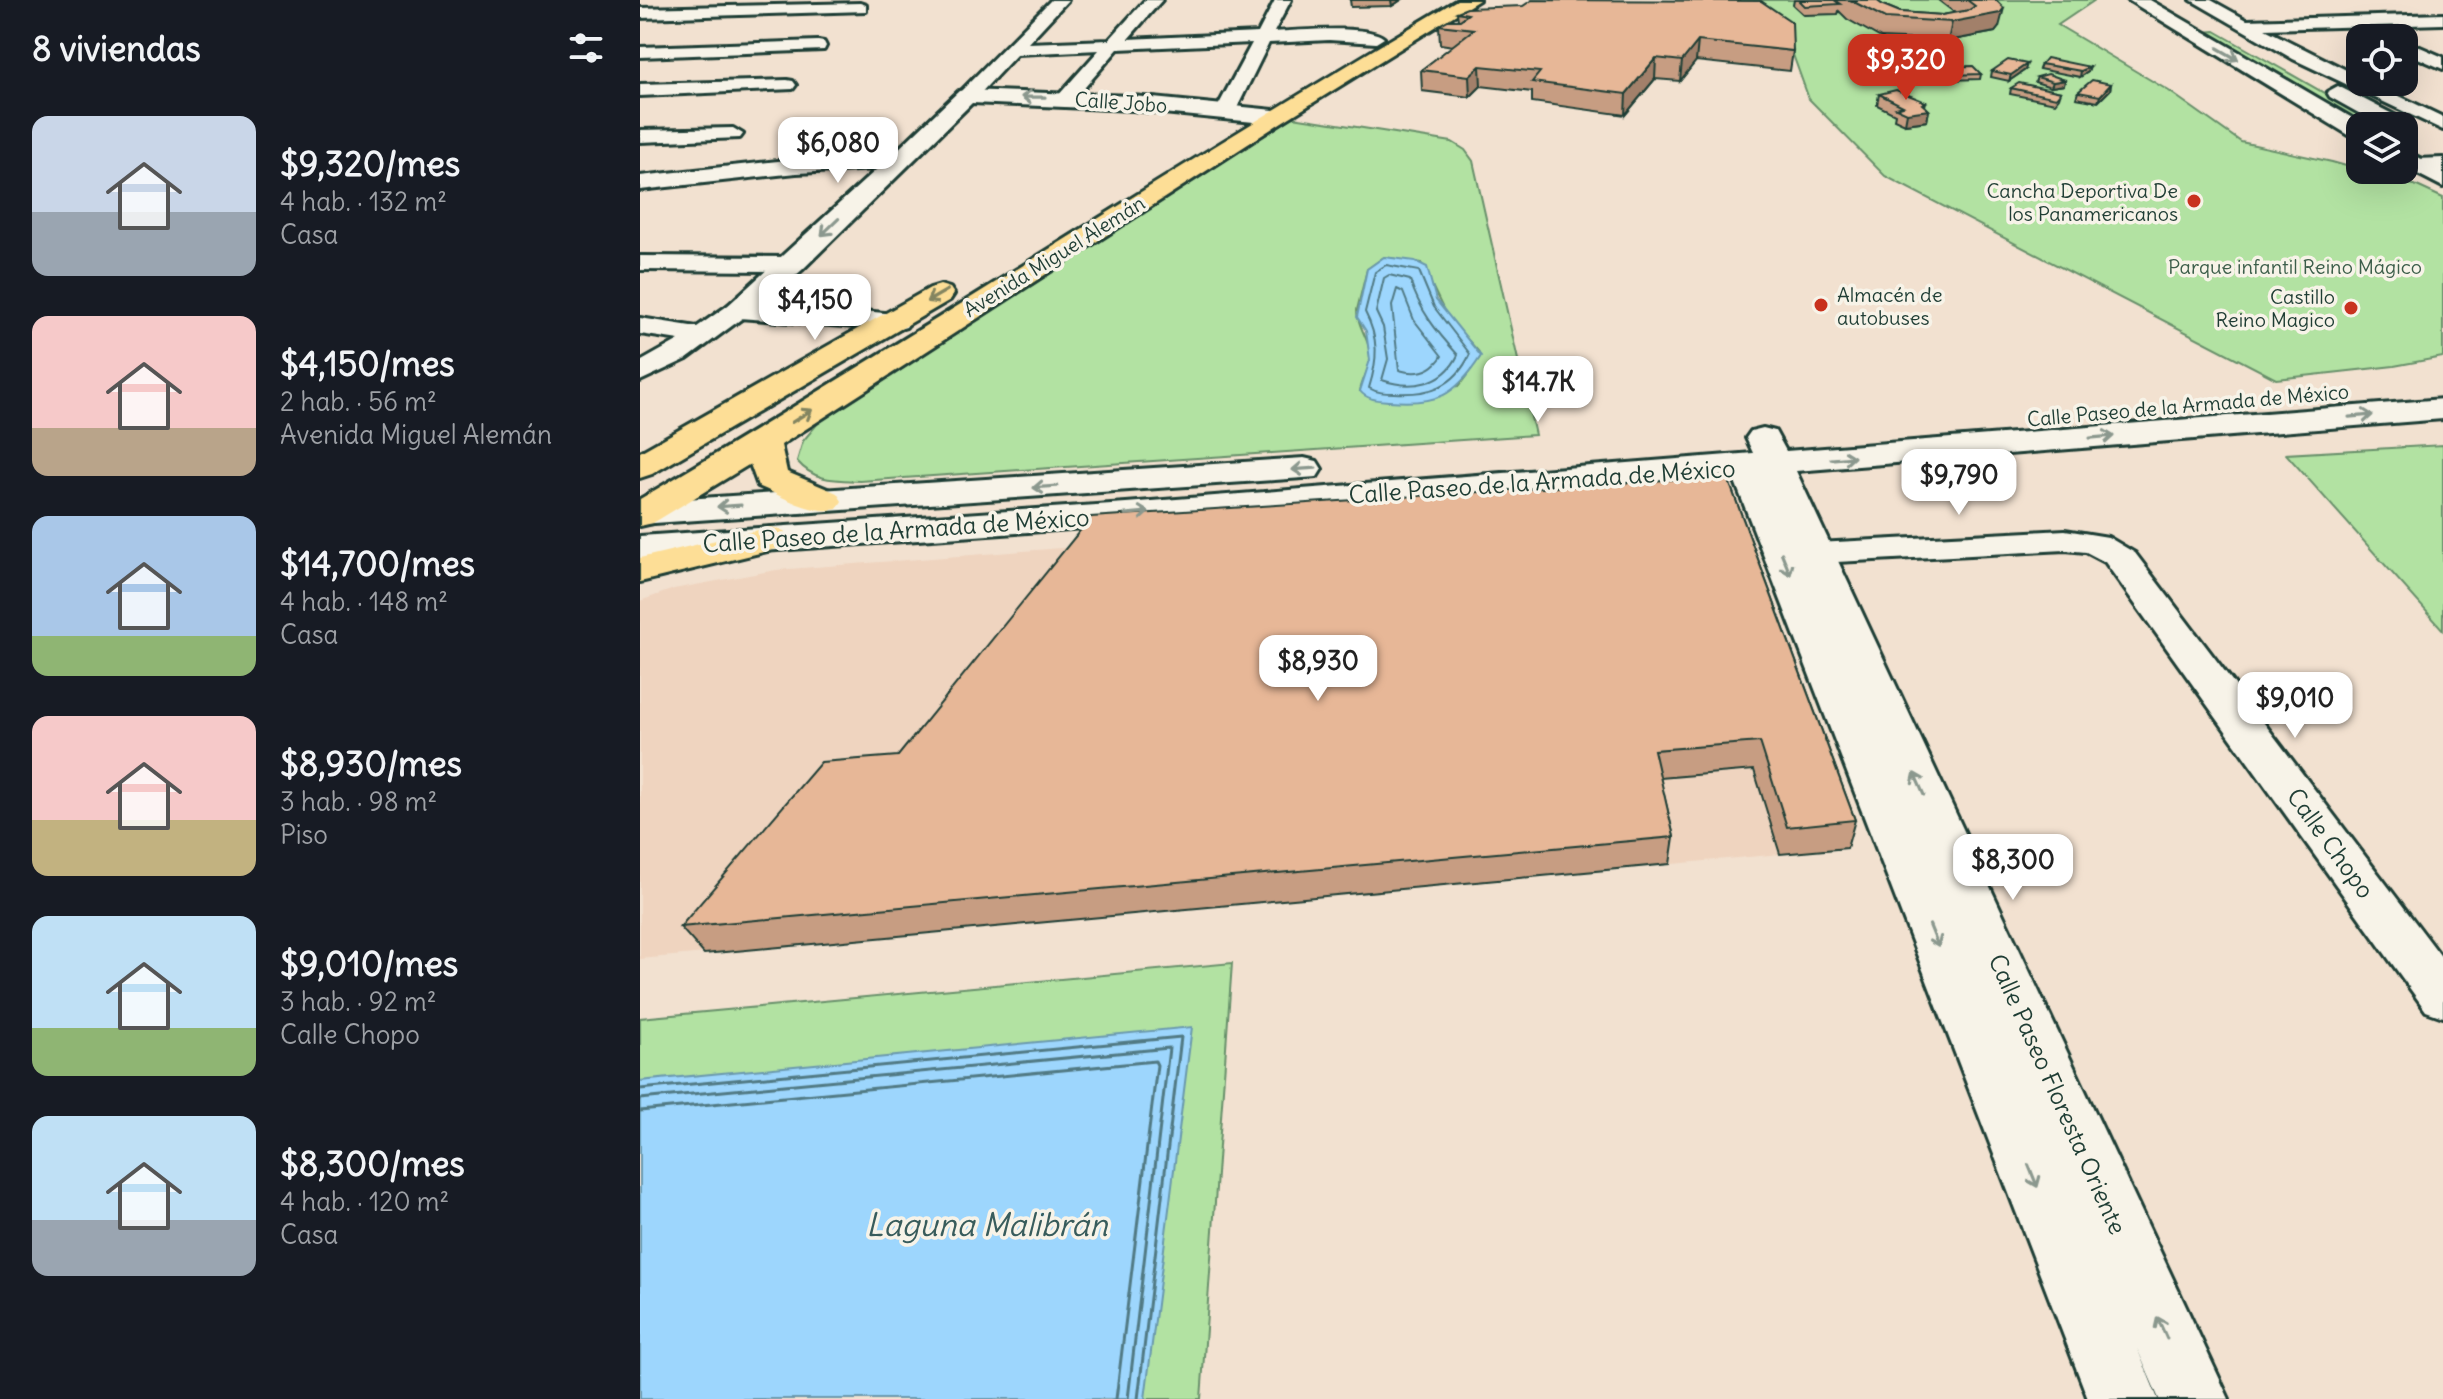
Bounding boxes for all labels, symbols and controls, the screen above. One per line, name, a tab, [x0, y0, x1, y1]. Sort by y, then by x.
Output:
map controls	[2346, 24, 2418, 184]
button: locate	[2346, 24, 2418, 96]
icon: filters	[564, 26, 608, 70]
text: 8 viviendas	[32, 27, 201, 70]
pin: $9,320	[1841, 34, 1971, 102]
text: $9,320	[1866, 43, 1946, 76]
one-way arrow	[2216, 46, 2239, 62]
street label: Calle Jobo	[1074, 86, 1168, 118]
one-way arrow	[1020, 90, 1047, 105]
button: layers	[2346, 112, 2418, 184]
pin: $6,080	[773, 117, 903, 185]
text: $6,080	[796, 126, 880, 159]
text: $9,320/mes	[280, 142, 460, 185]
icon: home	[96, 148, 192, 244]
place label: Cancha Deportiva De los Panamericanos	[1986, 178, 2178, 226]
text: 4 hab. · 132 m²	[280, 185, 447, 218]
street label: Avenida Miguel Alemán	[959, 190, 1149, 322]
marker: Cancha Deportiva De los Panamericanos	[2185, 192, 2203, 210]
one-way arrow	[821, 217, 840, 236]
text: Casa	[280, 218, 338, 251]
park label: Parque infantil Reino Mágico	[2168, 254, 2422, 279]
pin: $4,150	[750, 274, 880, 342]
place label: Almacén de autobuses	[1837, 282, 1943, 330]
text: $4,150	[777, 283, 853, 316]
place label: Castillo Reino Magico	[2216, 284, 2335, 332]
one-way arrow	[926, 288, 949, 304]
marker: Almacén de autobuses	[1812, 296, 1830, 314]
marker: Castillo Reino Magico	[2342, 299, 2360, 317]
text: $4,150/mes	[280, 342, 455, 385]
icon: home	[96, 348, 192, 444]
pin: $14.7K	[1473, 356, 1603, 424]
text: $14.7K	[1501, 365, 1575, 398]
street label: Calle Paseo de la Armada de México	[2026, 378, 2350, 432]
text: 2 hab. · 56 m²	[280, 385, 437, 418]
one-way arrow	[790, 407, 813, 423]
one-way arrow	[2347, 408, 2374, 423]
text: Avenida Miguel Alemán	[280, 418, 552, 451]
one-way arrow	[2088, 429, 2115, 444]
pin: $9,790	[1894, 449, 2024, 517]
one-way arrow	[1829, 450, 1856, 465]
street label: Calle Paseo de la Armada de México	[1348, 453, 1736, 509]
text: $9,790	[1919, 458, 1999, 491]
one-way arrow	[1291, 462, 1318, 477]
one-way arrow	[1032, 480, 1059, 495]
one-way arrow	[716, 499, 743, 514]
street label: Calle Paseo de la Armada de México	[702, 502, 1090, 558]
one-way arrow	[1123, 505, 1150, 520]
text: $14,700/mes	[280, 542, 475, 585]
icon: home	[96, 548, 192, 644]
one-way arrow	[1780, 551, 1794, 576]
text: 4 hab. · 148 m²	[280, 585, 448, 618]
text: Casa	[280, 618, 338, 651]
pin: $8,930	[1253, 635, 1383, 703]
text: $8,930	[1277, 644, 1359, 677]
pin: $9,010	[2230, 672, 2360, 740]
text: $9,010	[2256, 681, 2334, 714]
text: $8,930/mes	[280, 742, 462, 785]
icon: home	[96, 748, 192, 844]
one-way arrow	[1911, 772, 1926, 797]
street label: Calle Chopo	[2281, 782, 2381, 904]
text: 3 hab. · 98 m²	[280, 785, 437, 818]
text: Piso	[280, 818, 328, 851]
pin: $8,300	[1948, 834, 2078, 902]
text: $8,300	[1971, 843, 2055, 876]
one-way arrow	[1928, 923, 1943, 947]
text: $9,010/mes	[280, 942, 458, 985]
icon: home	[96, 948, 192, 1044]
street label: Calle Paseo Floresta Oriente	[1983, 949, 2133, 1239]
text: 3 hab. · 92 m²	[280, 985, 437, 1018]
text: Calle Chopo	[280, 1018, 420, 1051]
text: $8,300/mes	[280, 1142, 465, 1185]
icon: home	[96, 1148, 192, 1244]
one-way arrow	[2026, 1163, 2041, 1188]
text: 4 hab. · 120 m²	[280, 1185, 449, 1218]
water label: Laguna Malibrán	[866, 1204, 1109, 1245]
text: Casa	[280, 1218, 338, 1251]
one-way arrow	[2154, 1316, 2169, 1341]

